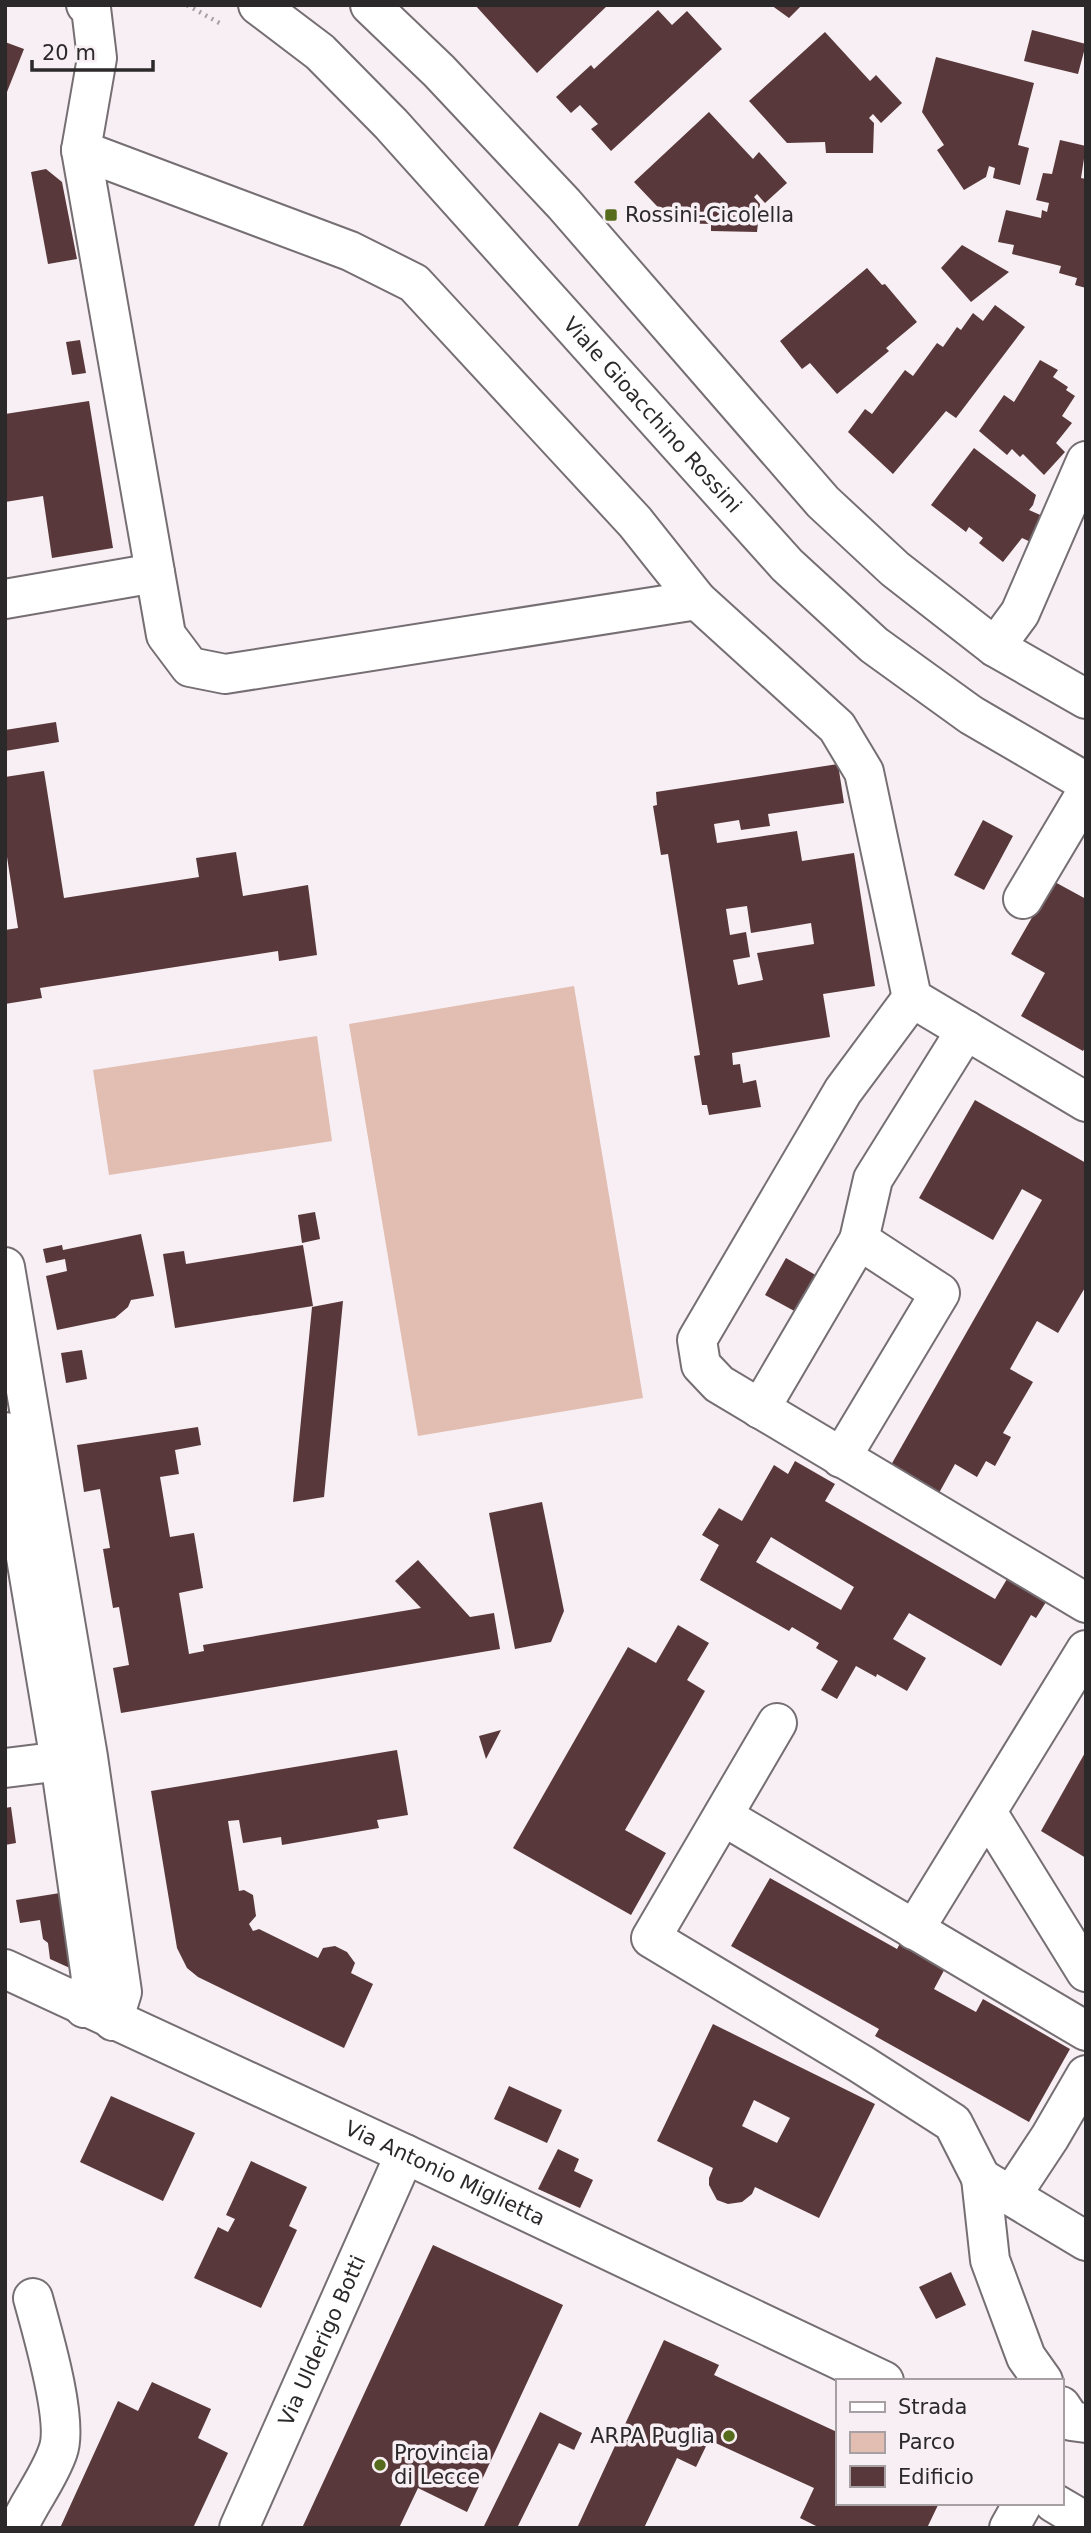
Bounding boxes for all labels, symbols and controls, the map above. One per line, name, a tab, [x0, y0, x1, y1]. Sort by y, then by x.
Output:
scale bar	[32, 28, 152, 72]
text: 20 m	[42, 41, 96, 65]
place label: Rossini-Cicolella	[625, 203, 794, 227]
marker: Rossini-Cicolella	[603, 207, 619, 223]
street label: Viale Gioacchino Rossini	[558, 312, 746, 518]
street label: Via Antonio Miglietta	[341, 2116, 549, 2231]
street label: Via Ulderigo Botti	[274, 2252, 370, 2429]
legend	[836, 2379, 1063, 2505]
text: Strada	[898, 2395, 967, 2419]
place label: ARPA Puglia	[590, 2424, 715, 2448]
marker: ARPA Puglia	[721, 2428, 737, 2444]
text: Parco	[898, 2430, 955, 2454]
place label: Provincia di Lecce	[394, 2441, 489, 2489]
marker: Provincia di Lecce	[372, 2457, 388, 2473]
text: Edificio	[898, 2465, 974, 2489]

